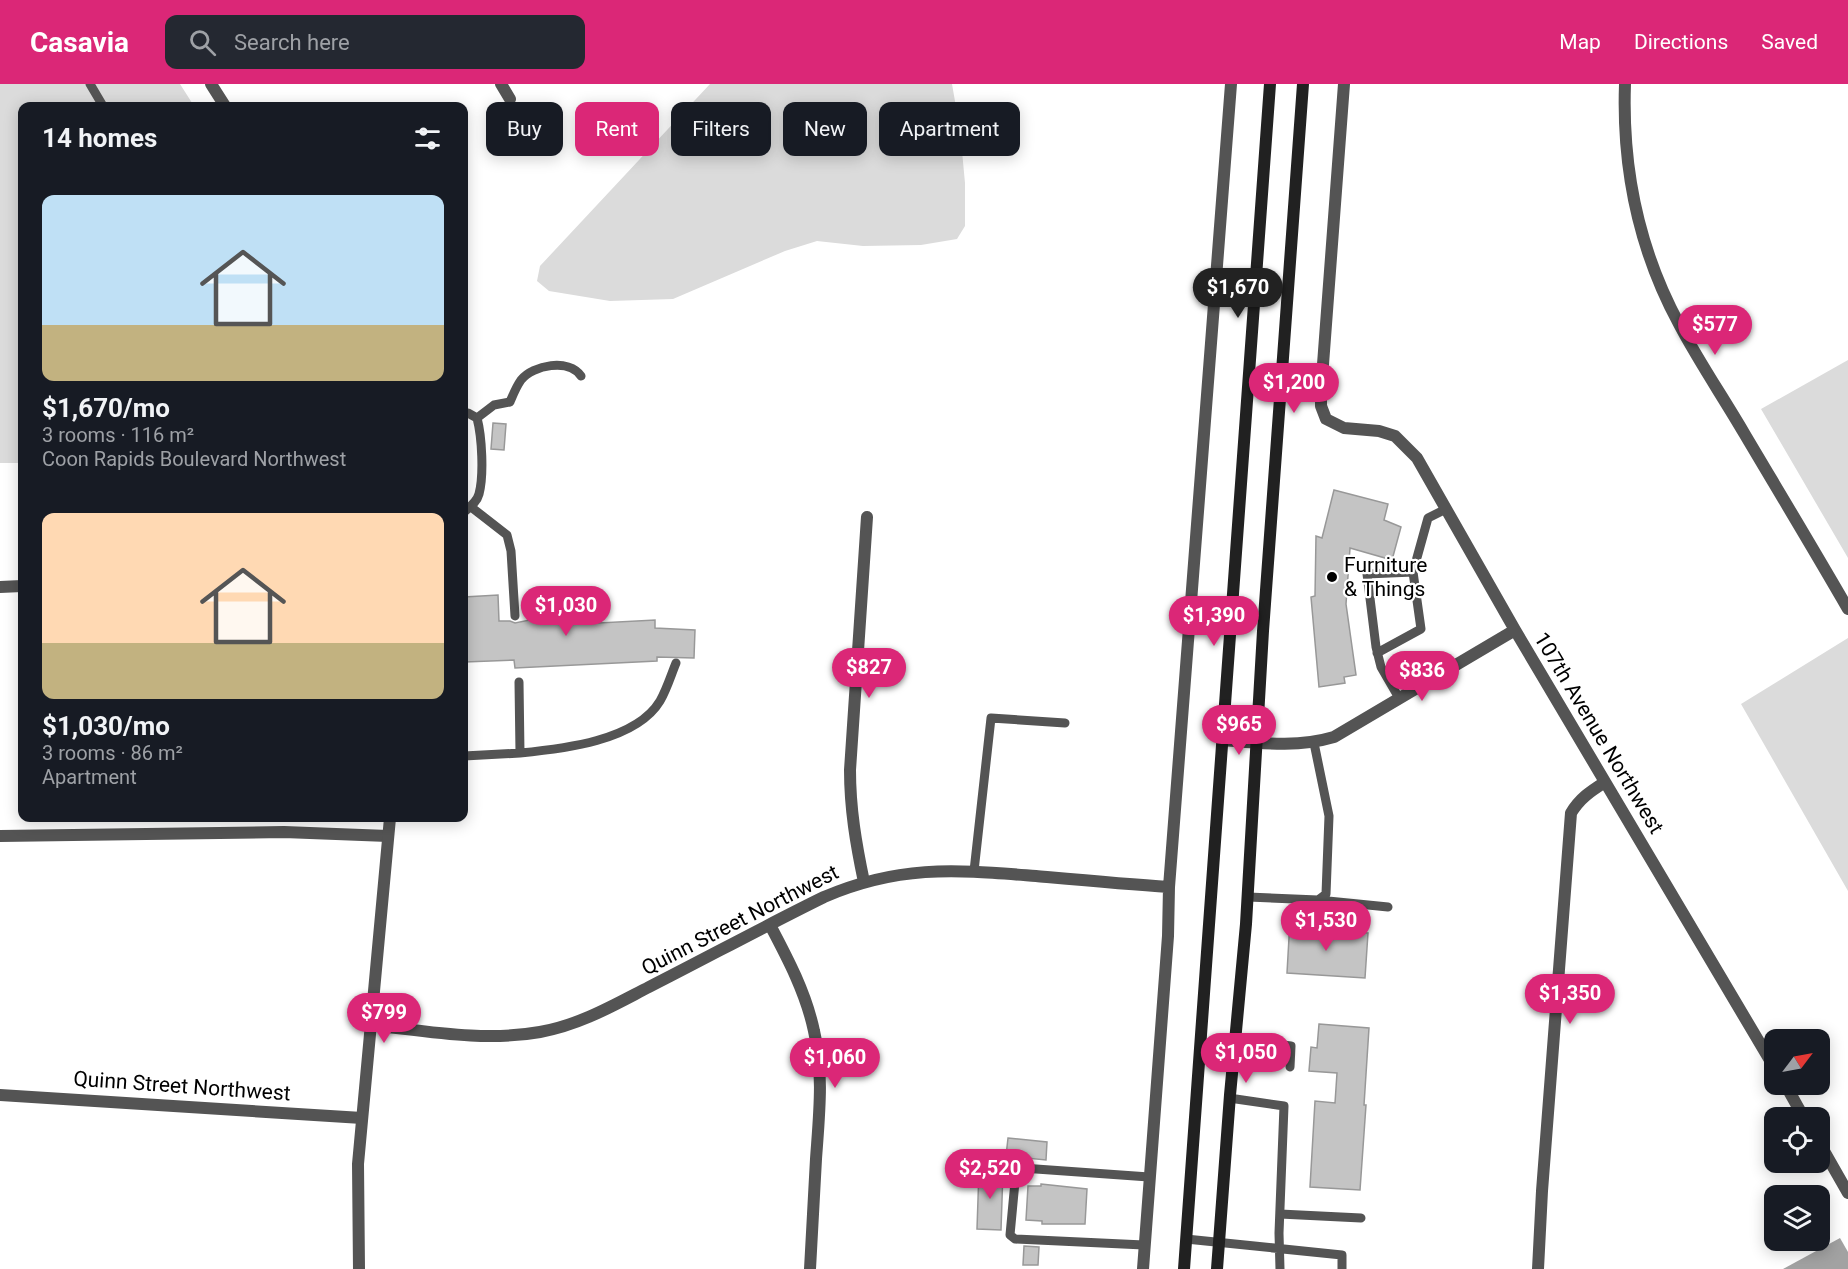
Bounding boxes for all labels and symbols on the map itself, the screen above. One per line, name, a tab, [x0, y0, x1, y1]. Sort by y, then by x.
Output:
pin: $1,670	[1189, 268, 1287, 319]
pin: $577	[1679, 305, 1751, 356]
pin: $1,200	[1245, 363, 1343, 414]
place label: Furniture & Things	[1344, 553, 1427, 601]
marker: Furniture & Things	[1325, 570, 1339, 584]
pin: $1,030	[517, 586, 615, 637]
pin: $1,390	[1165, 596, 1263, 647]
street label: 107th Avenue Northwest	[1529, 628, 1669, 838]
pin: $827	[833, 648, 905, 699]
pin: $836	[1386, 651, 1458, 702]
pin: $965	[1203, 705, 1275, 756]
street label: Quinn Street Northwest	[638, 860, 843, 980]
pin: $1,530	[1277, 901, 1375, 952]
pin: $1,350	[1521, 974, 1619, 1025]
pin: $799	[348, 993, 420, 1044]
north arrow	[1764, 1029, 1830, 1095]
pin: $1,050	[1197, 1033, 1295, 1084]
pin: $1,060	[786, 1038, 884, 1089]
street label: Quinn Street Northwest	[73, 1066, 292, 1106]
pin: $2,520	[941, 1149, 1039, 1200]

